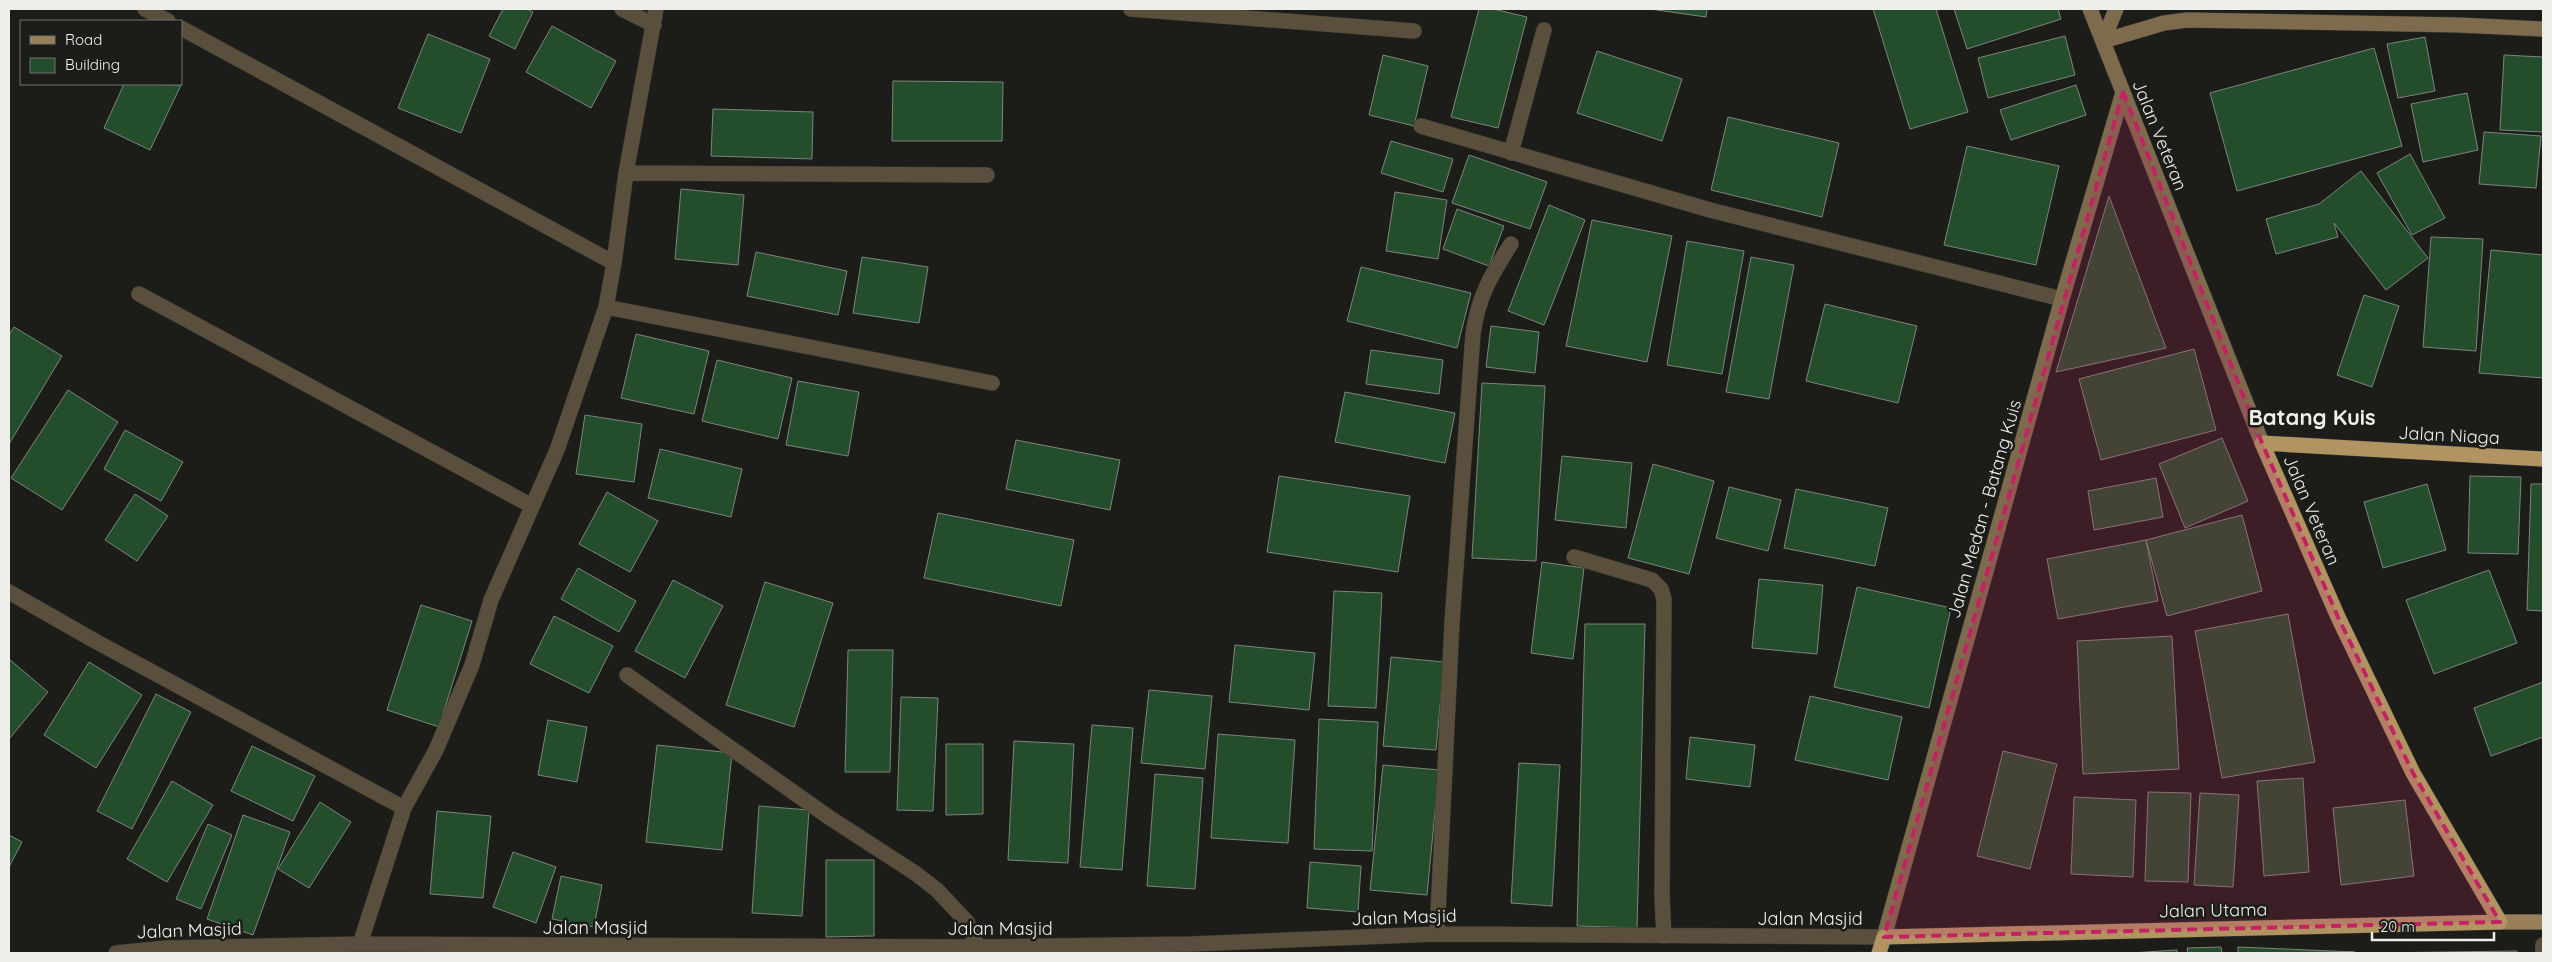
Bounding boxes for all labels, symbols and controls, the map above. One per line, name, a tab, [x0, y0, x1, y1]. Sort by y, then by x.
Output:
legend	[20, 20, 182, 85]
text: Road	[65, 30, 102, 49]
text: Building	[65, 55, 120, 74]
street label: Jalan Veteran	[2127, 76, 2193, 194]
street label: Jalan Medan - Batang Kuis	[1942, 397, 2026, 621]
district label: Batang Kuis	[2248, 403, 2376, 431]
street label: Jalan Niaga	[2398, 421, 2500, 449]
street label: Jalan Veteran	[2278, 451, 2346, 569]
street label: Jalan Utama	[2158, 898, 2268, 922]
street label: Jalan Masjid	[1351, 904, 1457, 930]
street label: Jalan Masjid	[1757, 907, 1863, 930]
scale bar	[2372, 910, 2494, 942]
street label: Jalan Masjid	[542, 916, 648, 939]
street label: Jalan Masjid	[136, 917, 242, 943]
street label: Jalan Masjid	[947, 917, 1053, 940]
text: 20 m	[2380, 917, 2415, 936]

